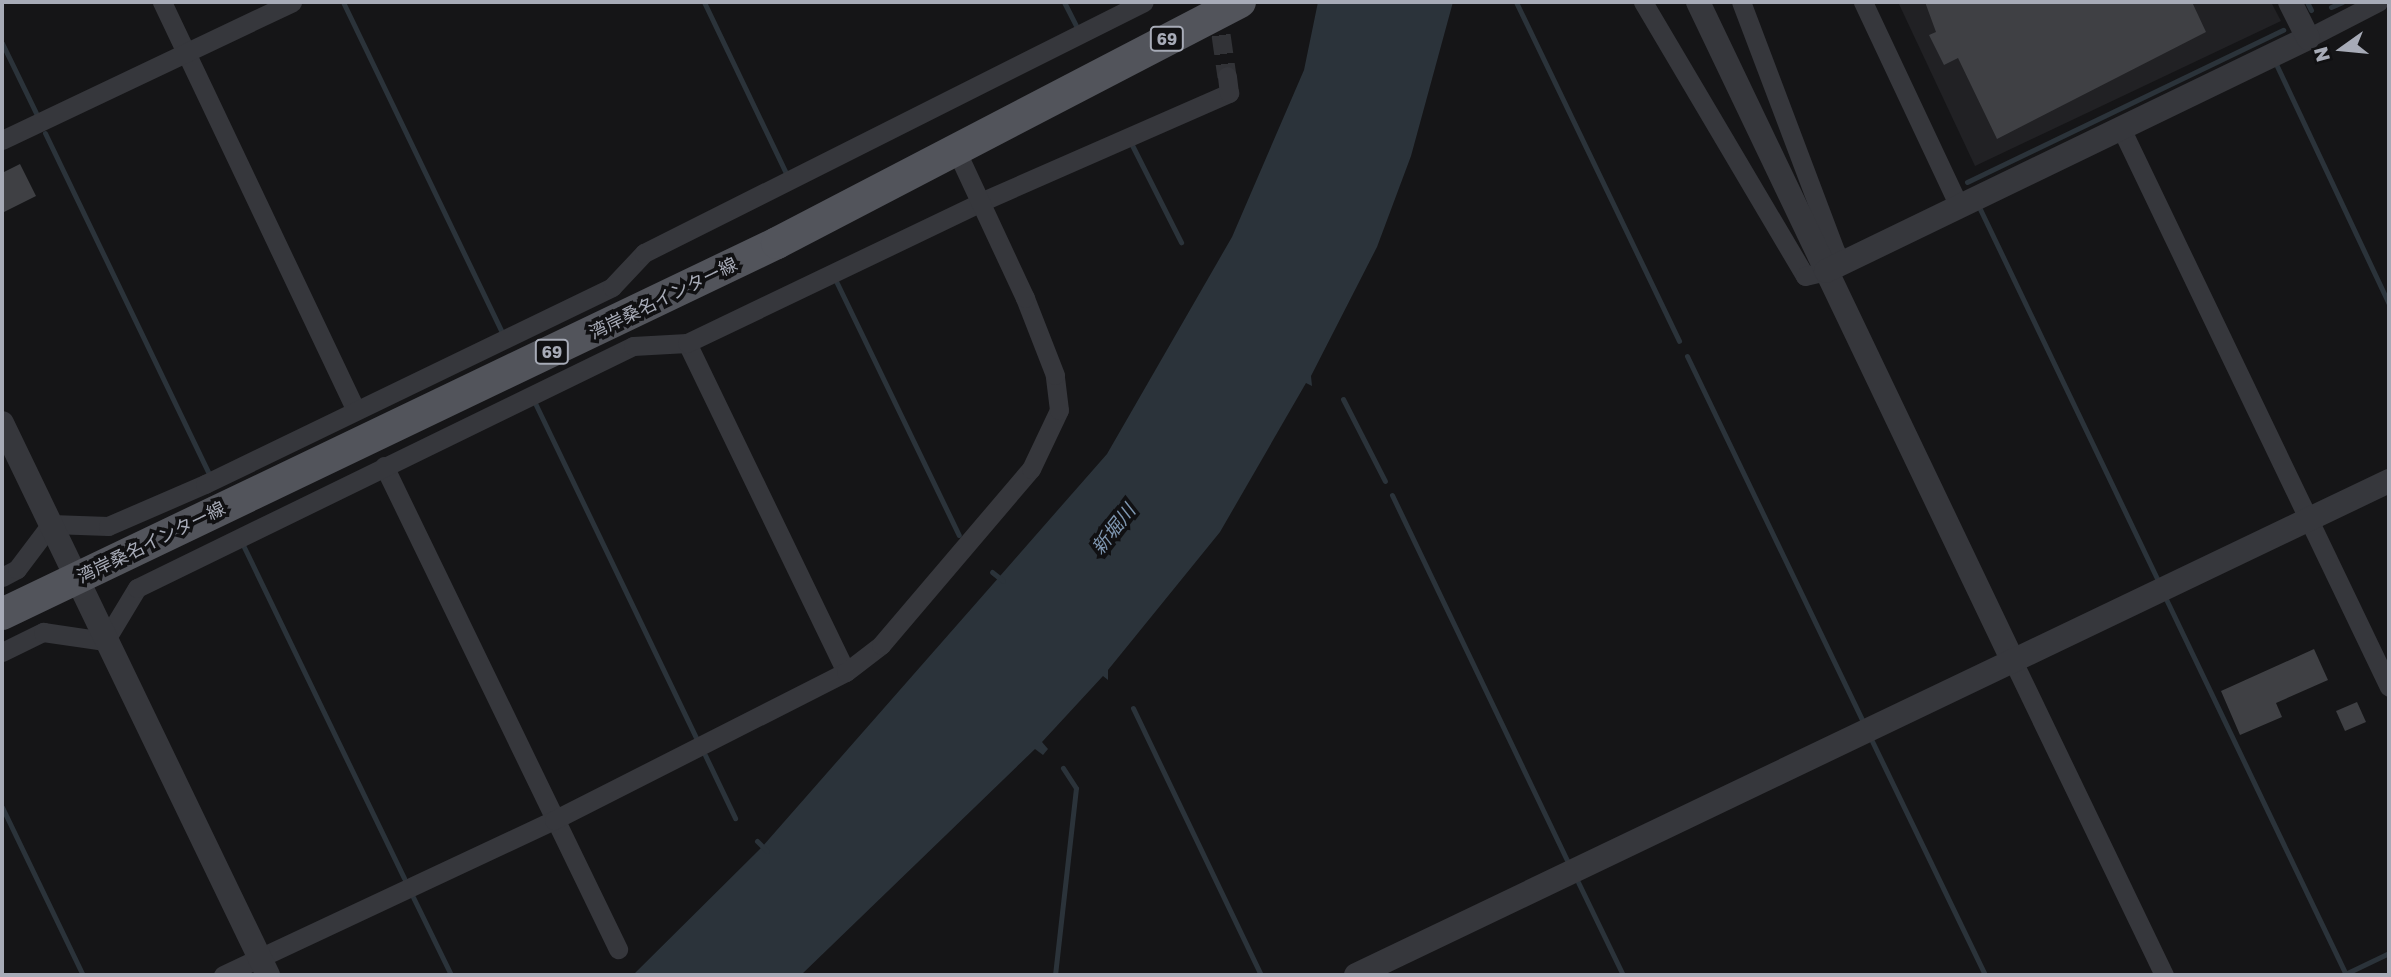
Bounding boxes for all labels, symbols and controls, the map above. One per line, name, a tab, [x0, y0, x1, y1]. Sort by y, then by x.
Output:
north arrow	[2307, 14, 2377, 84]
road number: 69	[1150, 26, 1184, 52]
text: N	[2308, 45, 2334, 65]
street label: 湾岸桑名インター線	[585, 253, 741, 343]
road number: 69	[534, 340, 570, 364]
street label: 湾岸桑名インター線	[73, 497, 229, 587]
water label: 新堀川	[1086, 500, 1140, 558]

